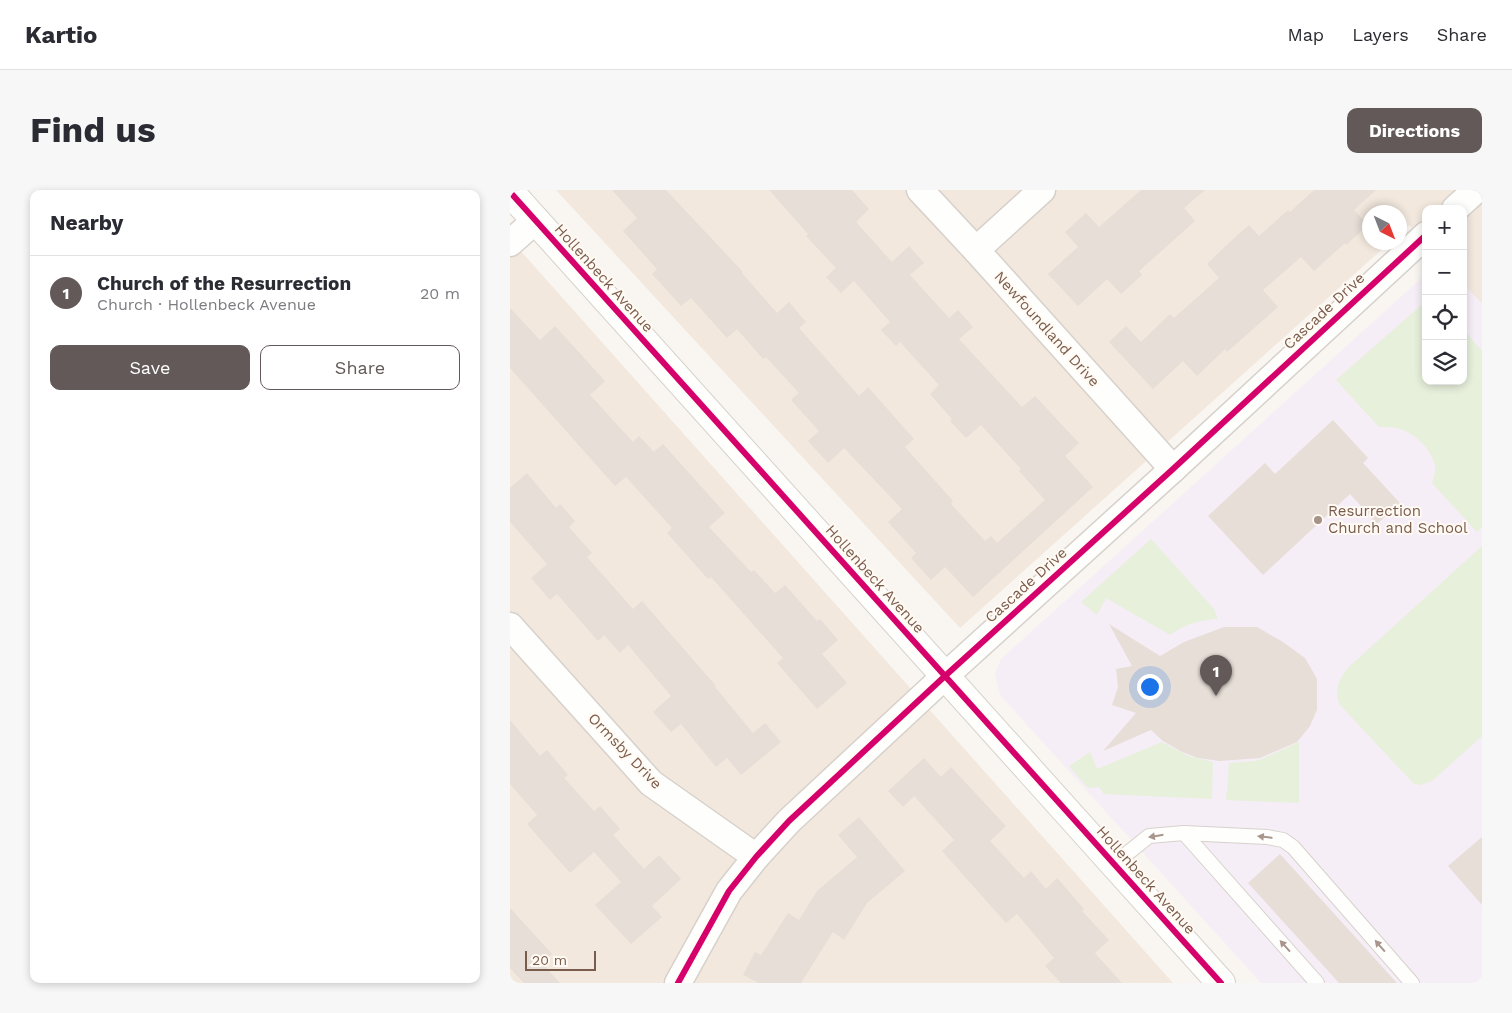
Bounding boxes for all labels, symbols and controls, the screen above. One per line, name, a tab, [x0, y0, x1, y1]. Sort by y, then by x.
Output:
text: Kartio	[25, 21, 97, 49]
text: Map	[1287, 24, 1324, 45]
text: Layers	[1352, 24, 1409, 45]
text: Share	[1437, 24, 1487, 45]
button: Directions	[1347, 108, 1482, 153]
text: Find us	[30, 109, 156, 151]
north arrow	[1362, 205, 1407, 250]
map controls	[1422, 205, 1467, 385]
button: +	[1422, 205, 1467, 250]
text: Nearby	[50, 210, 123, 235]
street label: Hollenbeck Avenue	[551, 220, 657, 336]
button: −	[1422, 250, 1467, 295]
street label: Newfoundland Drive	[991, 268, 1103, 390]
street label: Cascade Drive	[1280, 269, 1368, 353]
text: Church of the Resurrection	[97, 272, 351, 295]
text: 1	[63, 284, 69, 303]
text: 20 m	[420, 284, 460, 303]
text: Church · Hollenbeck Avenue	[97, 295, 316, 314]
button: locate	[1422, 295, 1467, 340]
button: layers	[1422, 340, 1467, 385]
button: Save	[50, 345, 250, 390]
button: Share	[260, 345, 460, 390]
place label: Resurrection Church and School	[1328, 502, 1468, 537]
marker: Resurrection Church and School	[1312, 514, 1324, 526]
street label: Hollenbeck Avenue	[822, 521, 928, 637]
street label: Cascade Drive	[981, 543, 1071, 627]
pin: 1	[1200, 655, 1232, 696]
your location	[1137, 674, 1163, 700]
street label: Ormsby Drive	[584, 709, 666, 793]
street label: Hollenbeck Avenue	[1093, 822, 1199, 938]
one-way arrow	[1148, 832, 1164, 840]
one-way arrow	[1257, 833, 1273, 841]
one-way arrow	[1279, 940, 1290, 953]
one-way arrow	[1375, 940, 1386, 953]
scale bar	[525, 948, 596, 971]
text: 20 m	[532, 952, 567, 968]

